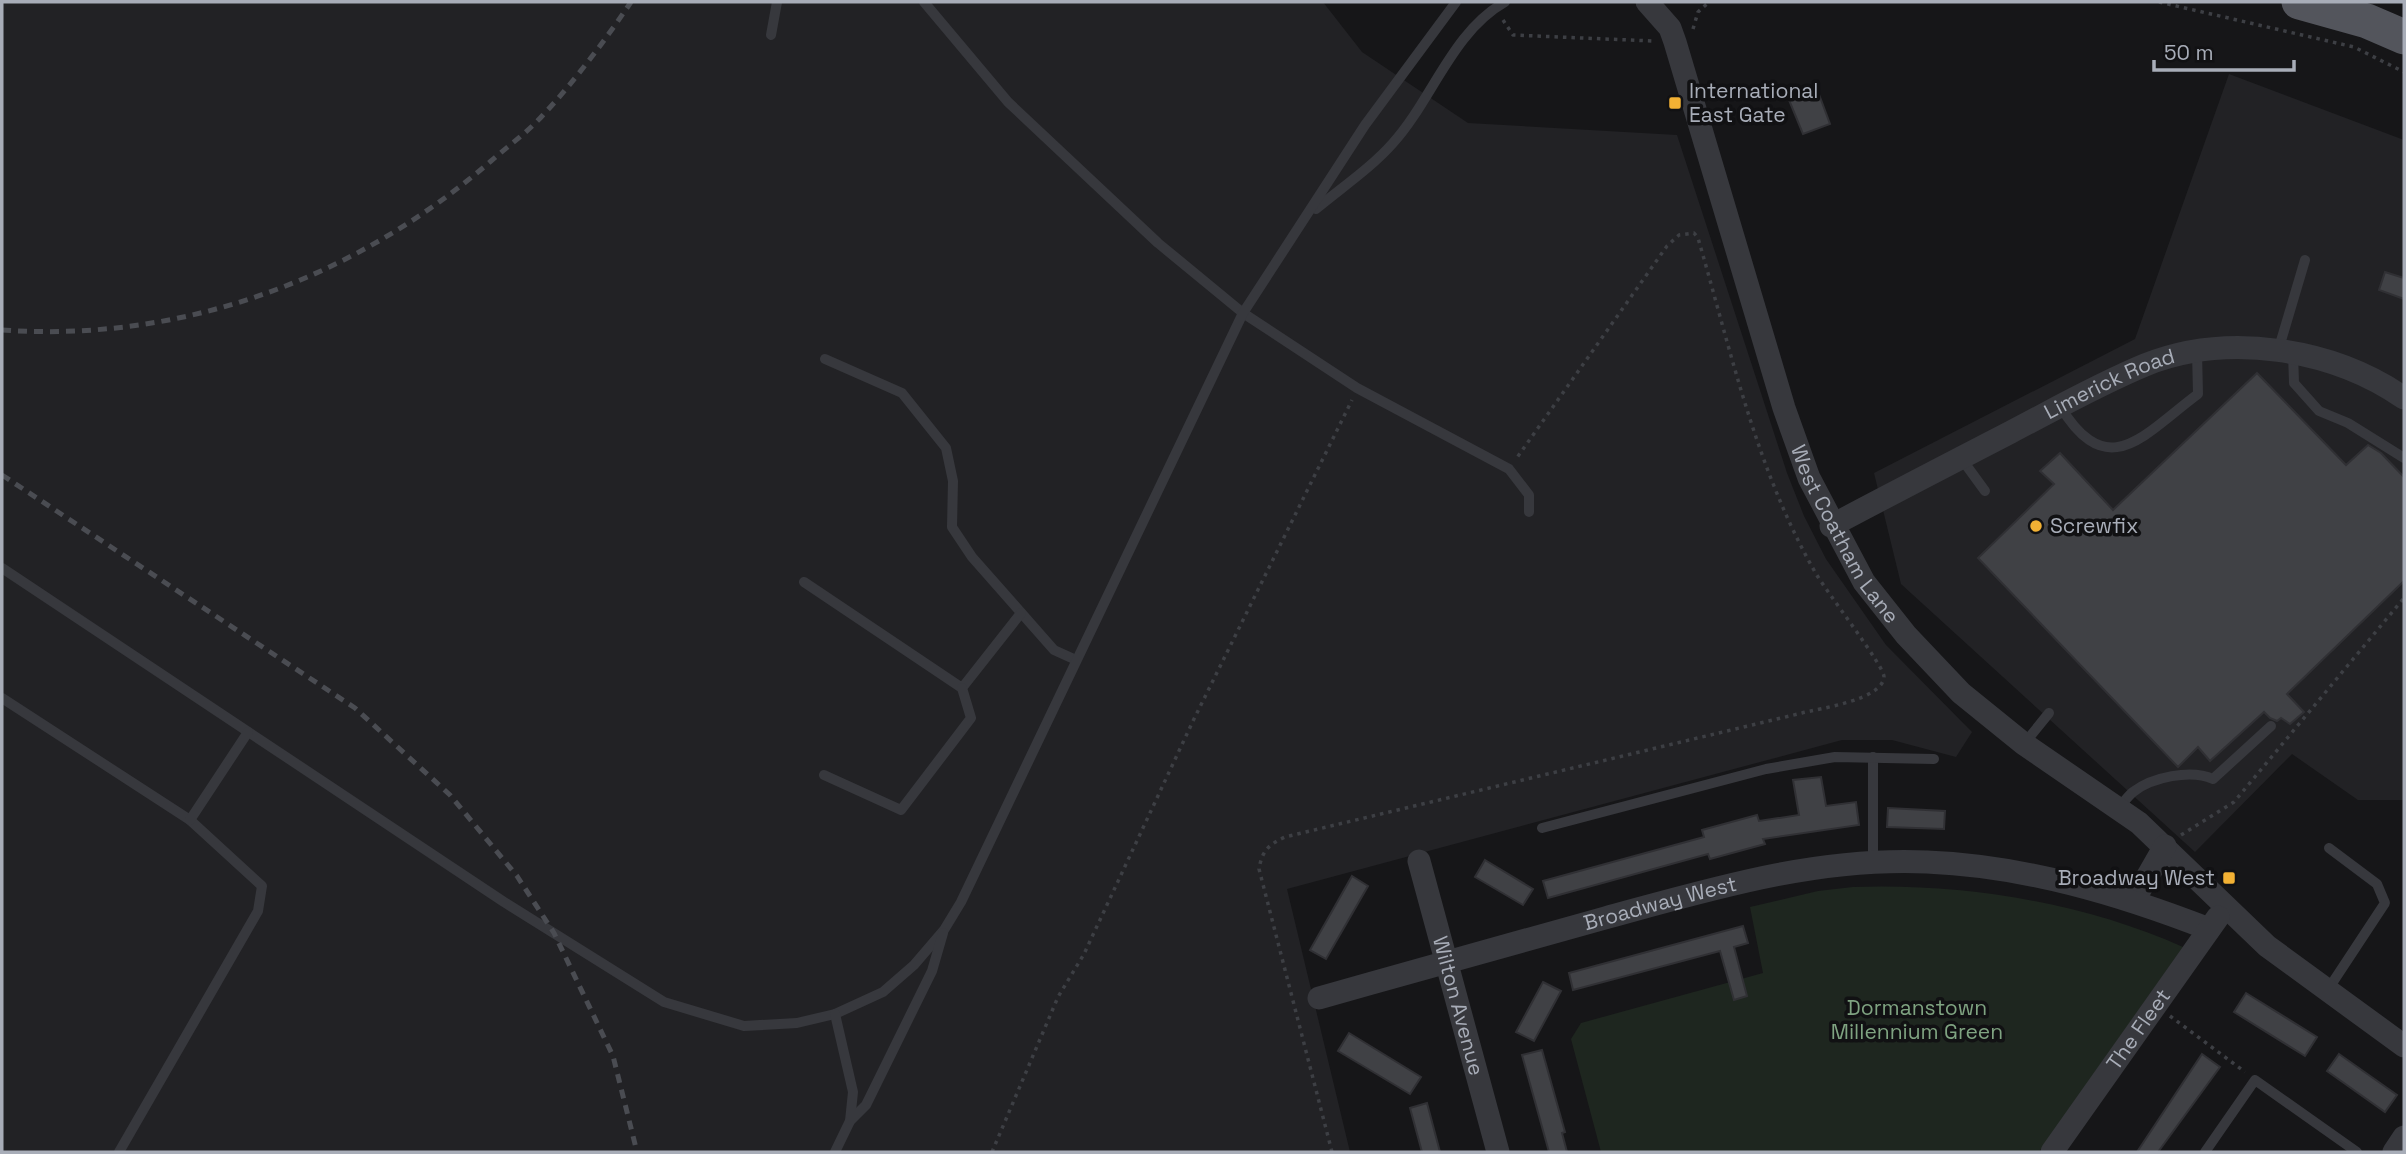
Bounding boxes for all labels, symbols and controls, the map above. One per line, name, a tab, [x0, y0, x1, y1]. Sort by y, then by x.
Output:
scale bar	[2154, 28, 2294, 72]
text: 50 m	[2164, 39, 2214, 66]
place label: International East Gate	[1689, 77, 1819, 128]
marker: International East Gate	[1667, 95, 1683, 111]
street label: Limerick Road	[2039, 342, 2178, 425]
street label: West Coatham Lane	[1785, 441, 1906, 629]
place label: Screwfix	[2050, 512, 2138, 539]
marker: Screwfix	[2028, 518, 2044, 534]
place label: Broadway West	[2058, 864, 2215, 891]
street label: Broadway West	[1580, 870, 1739, 936]
marker: Broadway West	[2221, 870, 2237, 886]
street label: Wilton Avenue	[1427, 933, 1491, 1078]
street label: The Fleet	[2100, 983, 2176, 1075]
park label: Dormanstown Millennium Green	[1831, 994, 2003, 1045]

